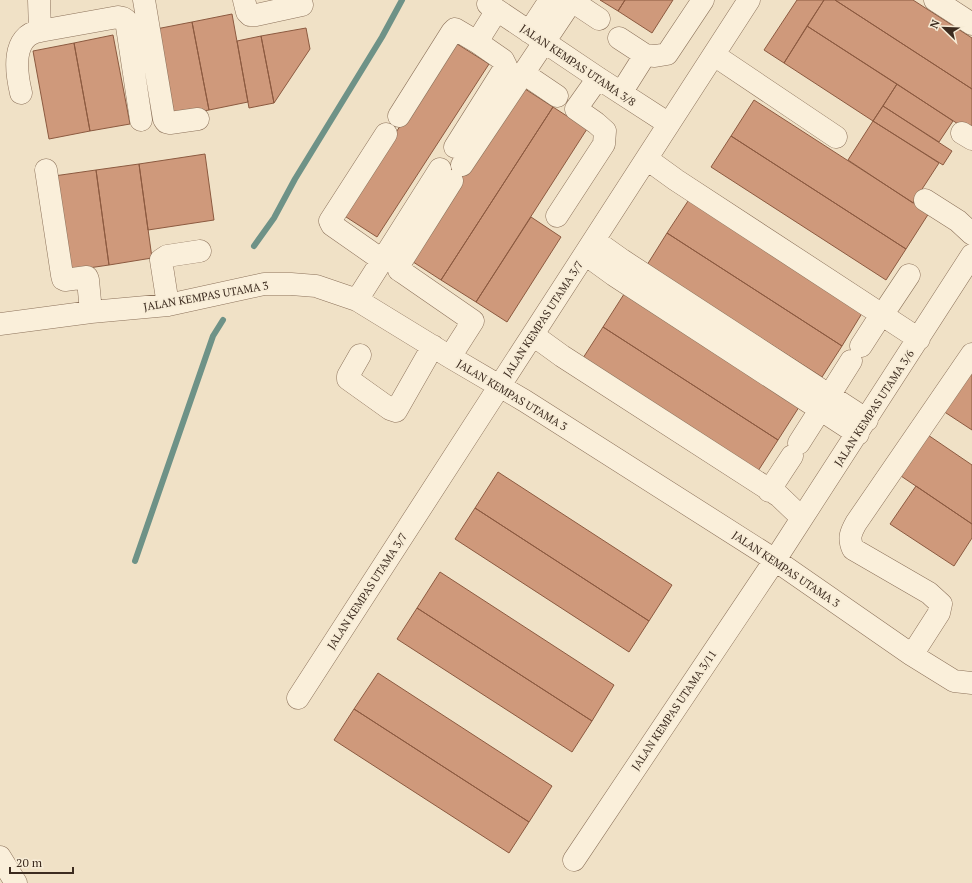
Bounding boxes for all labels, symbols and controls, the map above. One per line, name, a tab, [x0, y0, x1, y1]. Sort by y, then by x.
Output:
north arrow	[924, 8, 964, 48]
text: N	[927, 17, 943, 31]
street label: JALAN KEMPAS UTAMA 3/8	[518, 21, 639, 109]
street label: JALAN KEMPAS UTAMA 3/7	[500, 258, 586, 380]
street label: JALAN KEMPAS UTAMA 3	[142, 278, 270, 314]
street label: JALAN KEMPAS UTAMA 3/6	[831, 347, 917, 469]
street label: JALAN KEMPAS UTAMA 3	[454, 356, 570, 434]
street label: JALAN KEMPAS UTAMA 3	[730, 528, 843, 610]
street label: JALAN KEMPAS UTAMA 3/7	[324, 530, 410, 652]
street label: JALAN KEMPAS UTAMA 3/11	[628, 647, 720, 773]
scale bar	[10, 849, 73, 875]
text: 20 m	[16, 855, 43, 870]

